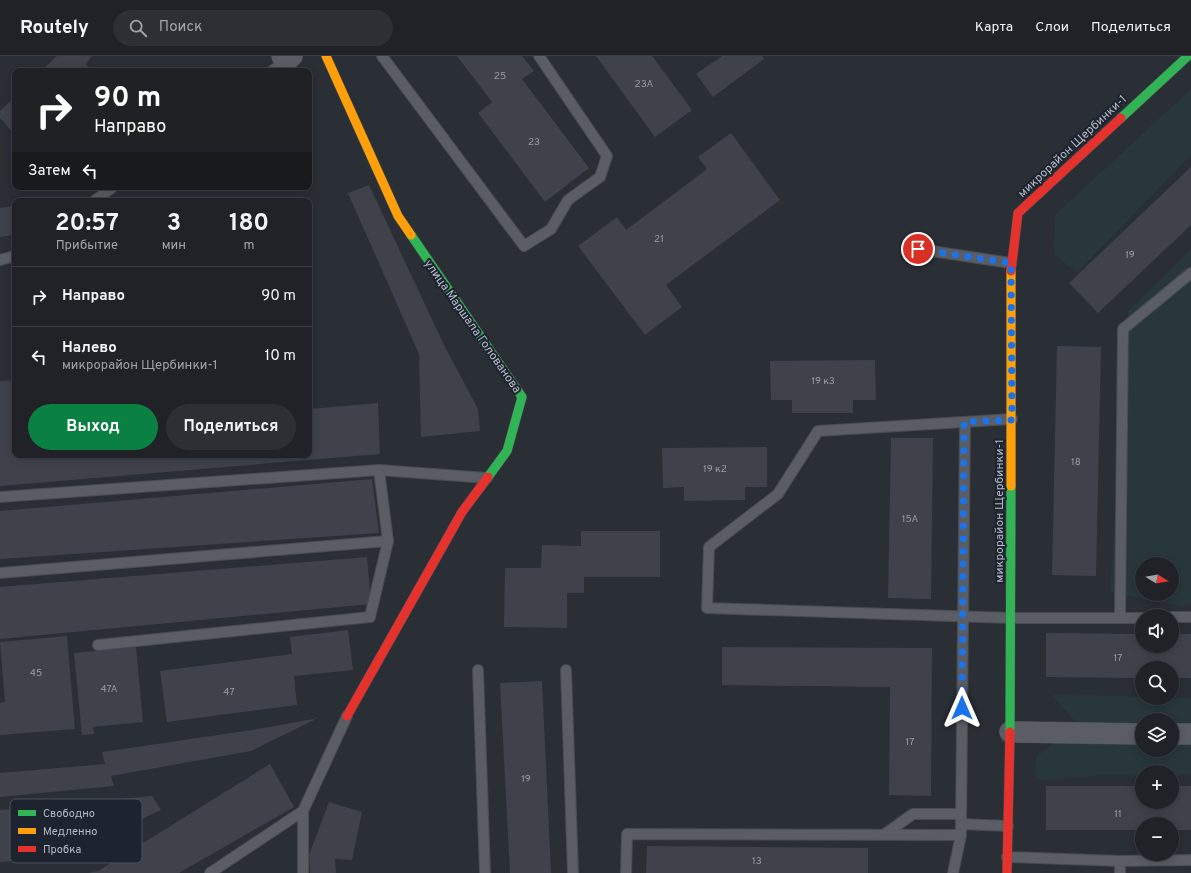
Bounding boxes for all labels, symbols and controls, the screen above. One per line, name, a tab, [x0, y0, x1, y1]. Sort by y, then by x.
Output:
search box	[113, 10, 393, 46]
text: Routely	[20, 16, 89, 40]
icon: search	[127, 17, 149, 39]
text: Поиск	[159, 18, 203, 37]
text: Карта	[975, 19, 1013, 36]
text: Слои	[1035, 19, 1069, 36]
text: Поделиться	[1091, 19, 1171, 36]
house number: 25	[494, 70, 506, 83]
house number: 23А	[635, 78, 654, 91]
text: 90 m	[94, 81, 161, 117]
icon: right	[28, 84, 80, 136]
street label: микрорайон Щербинки-1	[1015, 92, 1131, 202]
text: Направо	[94, 116, 166, 139]
house number: 23	[528, 136, 540, 149]
icon: left	[79, 160, 101, 182]
text: Затем	[28, 162, 71, 181]
text: 20:57	[55, 209, 119, 239]
text: 3	[167, 209, 181, 239]
text: 180	[229, 209, 269, 239]
pin	[901, 232, 935, 266]
house number: 21	[654, 233, 664, 246]
text: Прибытие	[56, 238, 118, 254]
text: мин	[162, 238, 186, 254]
text: m	[243, 238, 254, 254]
icon: arrive	[907, 238, 929, 260]
house number: 19	[1125, 249, 1135, 262]
street label: улица Маршала Голованова	[420, 257, 524, 396]
icon: right	[28, 286, 50, 308]
text: Направо	[62, 287, 125, 306]
text: 90 m	[261, 287, 296, 306]
text: Налево	[62, 339, 117, 358]
icon: left	[28, 346, 50, 368]
text: 10 m	[265, 347, 296, 366]
text: микрорайон Щербинки-1	[62, 358, 218, 374]
house number: 19 к3	[811, 375, 835, 388]
button: Выход	[28, 404, 158, 450]
button: Поделиться	[166, 404, 296, 450]
street label: микрорайон Щербинки-1	[992, 439, 1008, 583]
house number: 18	[1071, 456, 1081, 469]
house number: 19 к2	[703, 463, 727, 476]
house number: 15А	[902, 513, 918, 526]
north arrow	[1135, 557, 1179, 601]
map controls	[1135, 557, 1179, 861]
button: sound	[1135, 609, 1179, 653]
house number: 17	[1114, 652, 1122, 665]
button: search	[1135, 661, 1179, 705]
house number: 45	[30, 667, 42, 680]
house number: 47А	[101, 683, 118, 696]
house number: 47	[223, 686, 235, 699]
position arrow	[941, 687, 983, 729]
button: layers	[1135, 713, 1179, 757]
house number: 17	[906, 736, 914, 749]
button: +	[1135, 765, 1179, 809]
house number: 19	[521, 773, 531, 786]
legend	[10, 799, 142, 863]
text: Свободно	[43, 807, 95, 821]
house number: 11	[1114, 808, 1122, 821]
button: −	[1135, 817, 1179, 861]
text: Медленно	[43, 825, 97, 839]
text: Пробка	[43, 843, 82, 857]
house number: 13	[752, 855, 762, 868]

